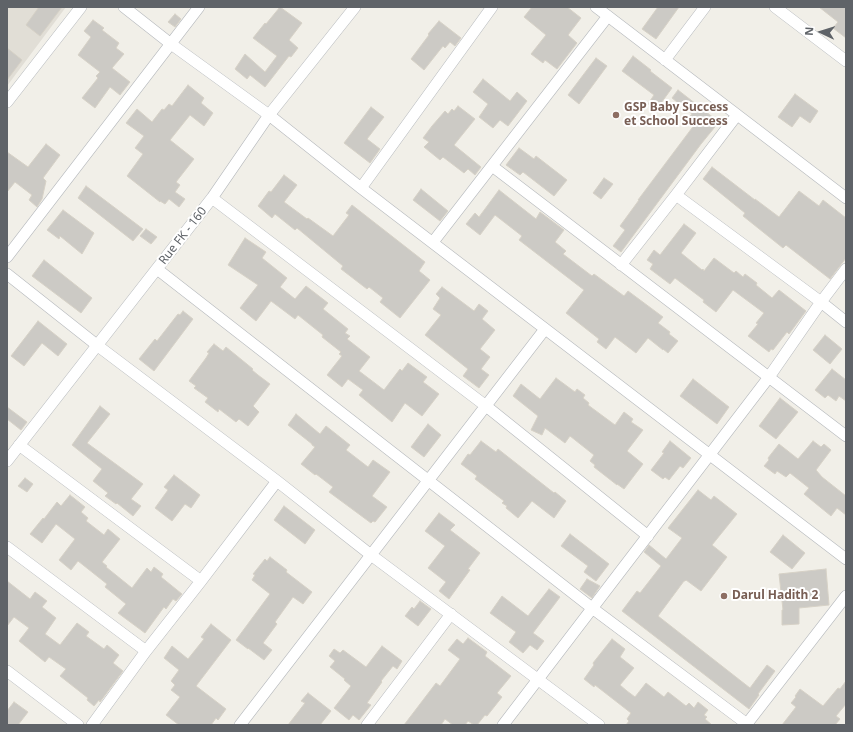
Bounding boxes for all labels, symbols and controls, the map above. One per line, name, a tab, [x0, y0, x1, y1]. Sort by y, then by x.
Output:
north arrow	[801, 12, 841, 52]
text: N	[801, 26, 816, 36]
place label: GSP Baby Success et School Success	[624, 101, 728, 129]
marker: GSP Baby Success et School Success	[611, 110, 621, 120]
street label: Rue FK - 160	[156, 204, 210, 268]
place label: Darul Hadith 2	[732, 589, 818, 603]
marker: Darul Hadith 2	[719, 591, 729, 601]

